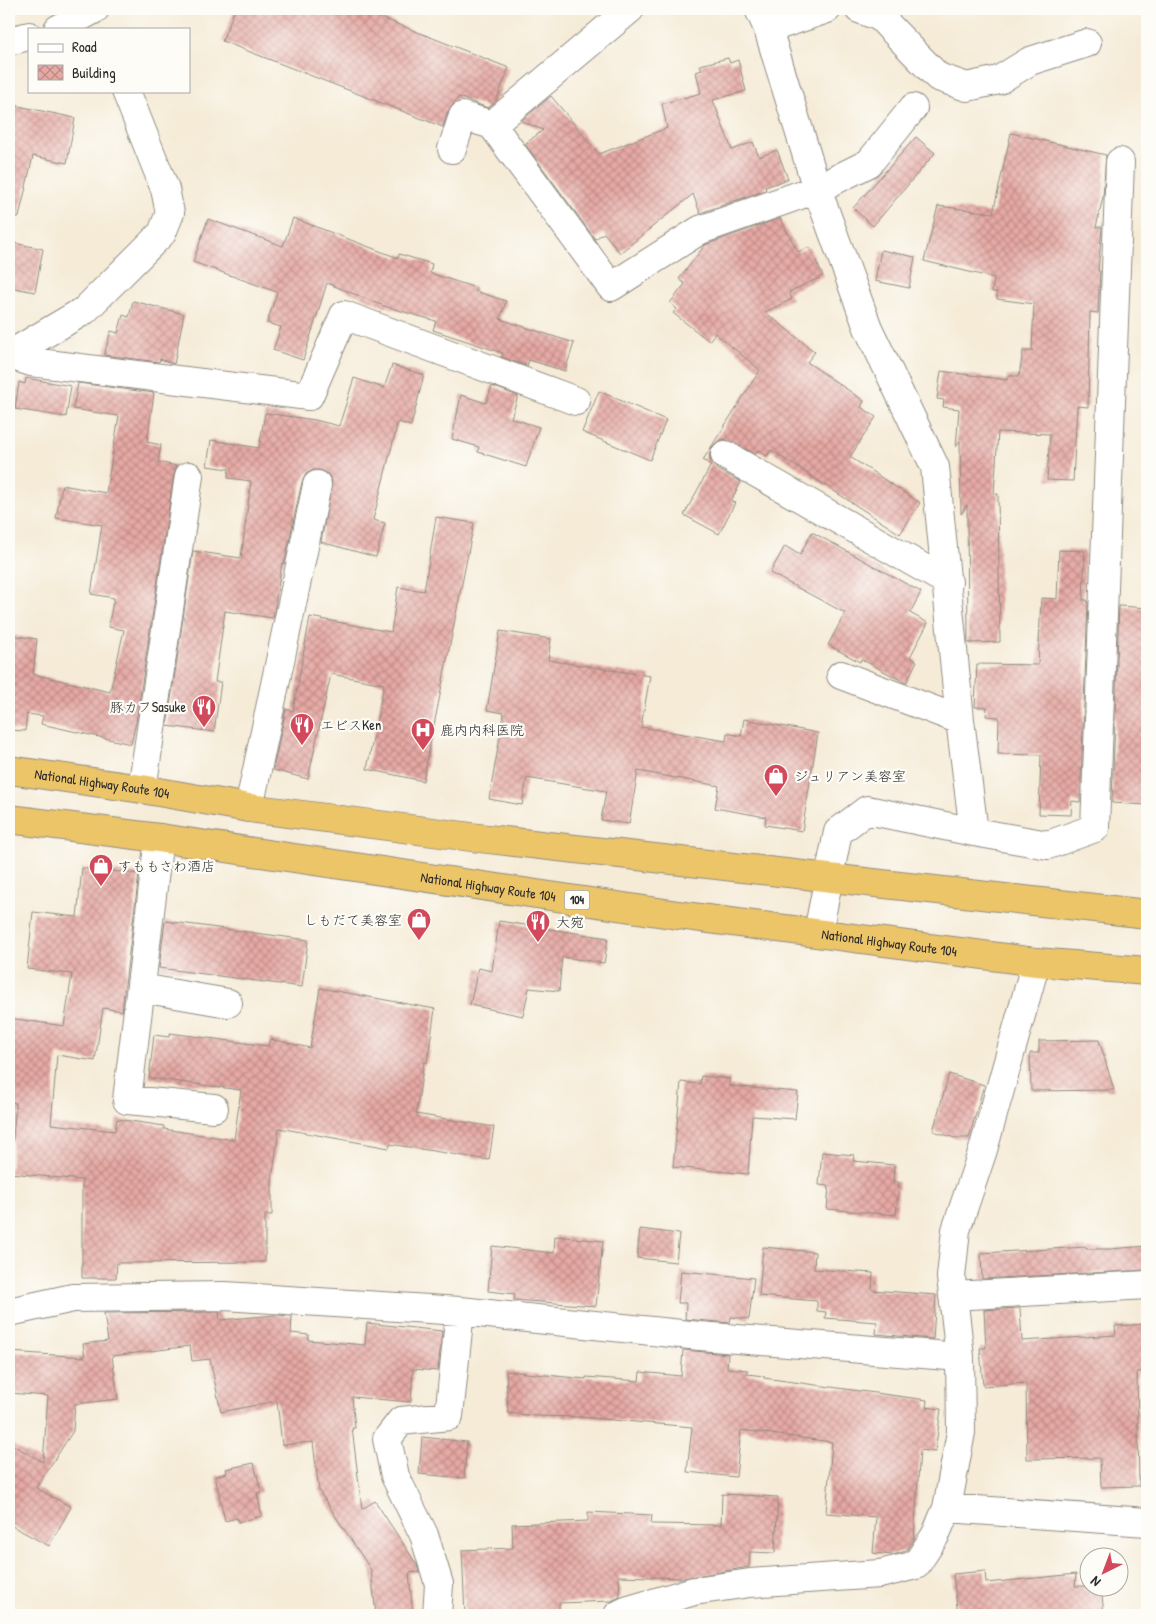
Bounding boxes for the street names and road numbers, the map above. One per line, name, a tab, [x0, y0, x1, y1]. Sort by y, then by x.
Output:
street label: National Highway Route 104	[33, 764, 171, 803]
street label: National Highway Route 104	[419, 867, 557, 906]
road number: 104	[564, 890, 590, 910]
street label: National Highway Route 104	[821, 924, 958, 961]

